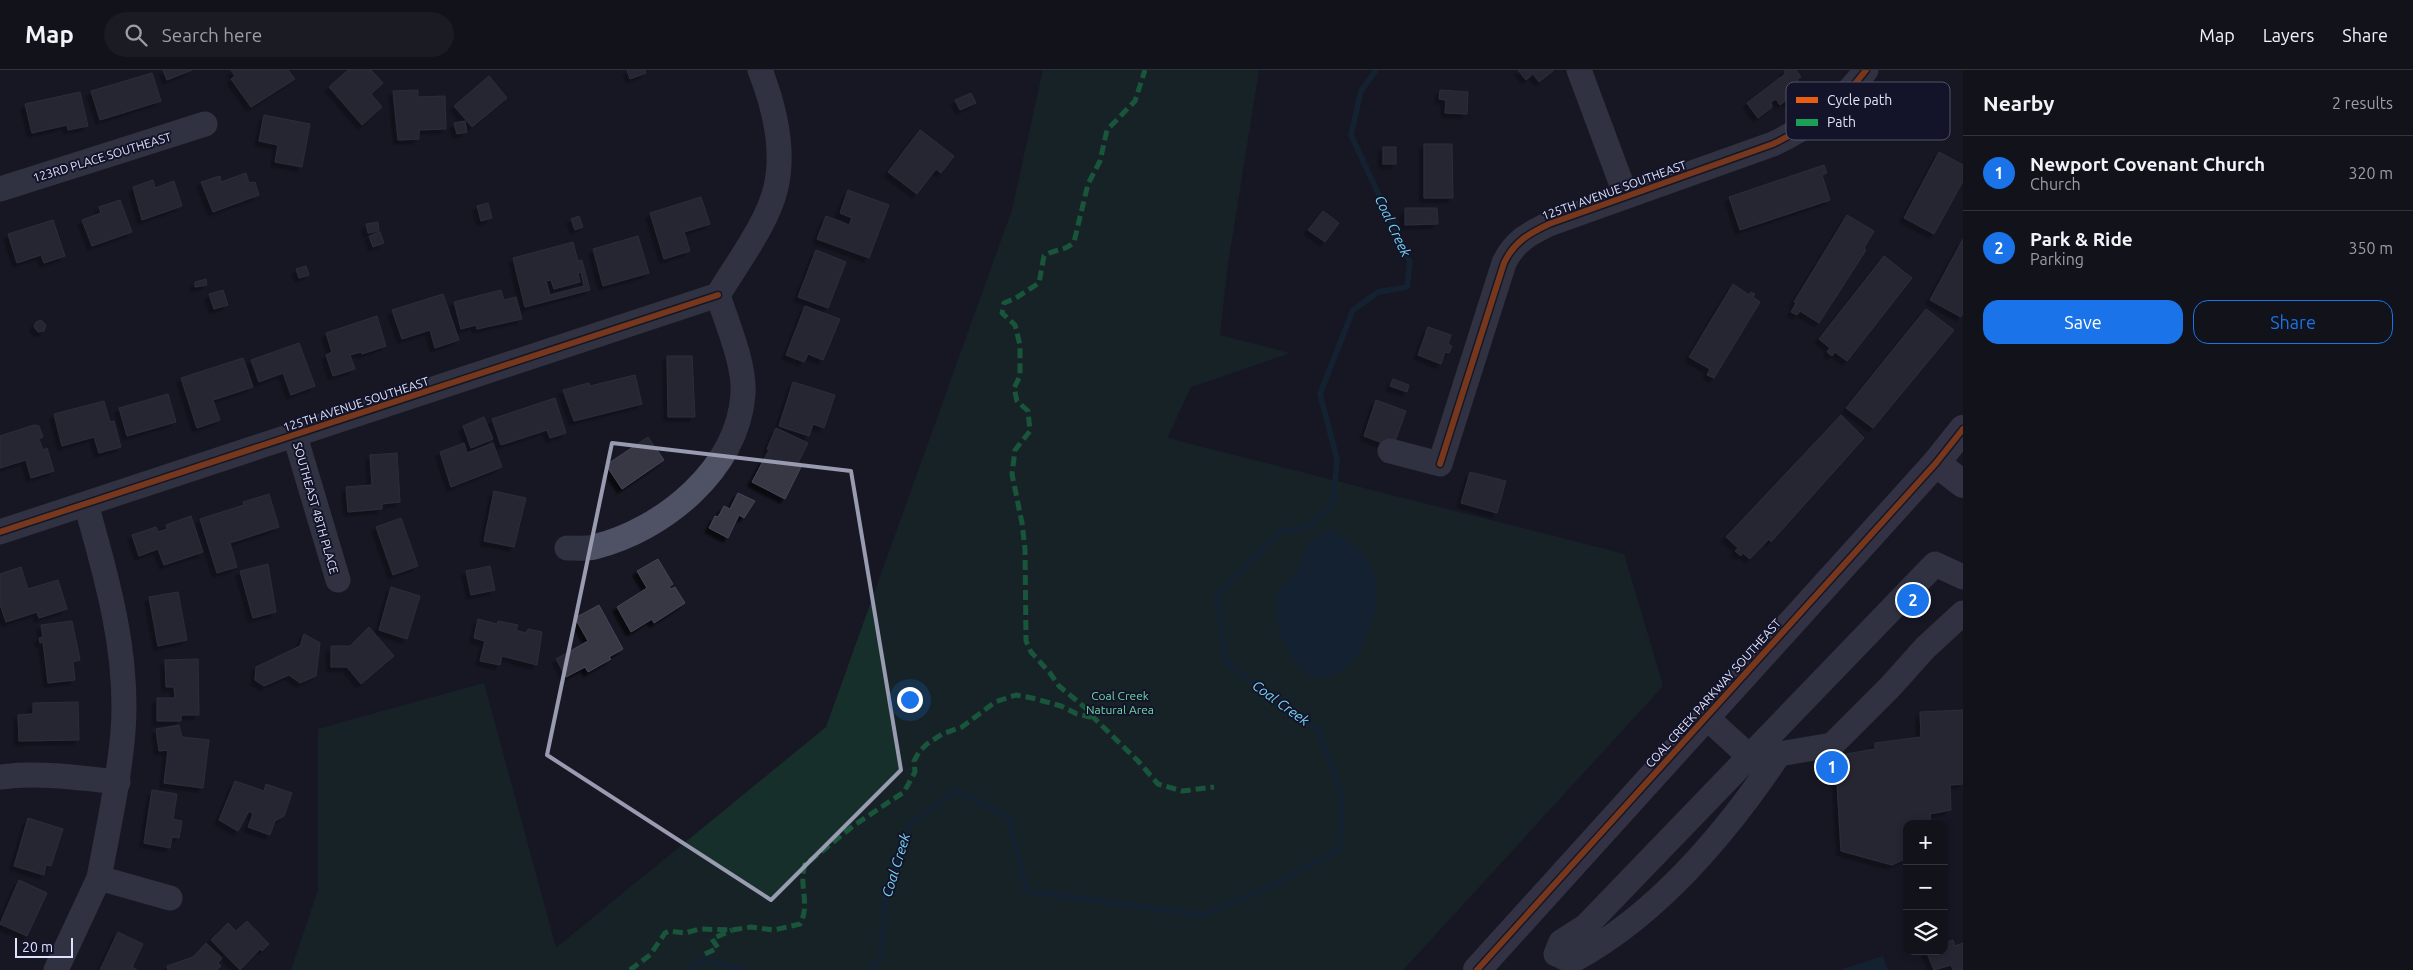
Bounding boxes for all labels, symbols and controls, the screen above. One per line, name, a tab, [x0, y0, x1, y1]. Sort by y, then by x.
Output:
search box	[104, 12, 454, 57]
text: Map	[25, 21, 74, 48]
icon: search	[122, 21, 150, 49]
text: Search here	[162, 24, 262, 46]
text: Map	[2199, 25, 2235, 45]
text: Layers	[2263, 25, 2314, 45]
text: Share	[2342, 25, 2388, 45]
legend	[1786, 82, 1950, 140]
text: Nearby	[1983, 91, 2054, 115]
text: Cycle path	[1827, 92, 1892, 108]
text: 2 results	[2332, 94, 2393, 112]
text: Path	[1827, 114, 1856, 130]
street label: 123RD PLACE SOUTHEAST	[31, 130, 173, 184]
text: Newport Covenant Church	[2030, 153, 2265, 175]
street label: 125TH AVENUE SOUTHEAST	[1540, 158, 1688, 222]
text: 1	[1994, 164, 2004, 182]
text: 320 m	[2348, 164, 2393, 182]
text: Church	[2030, 175, 2081, 193]
water label: Coal Creek	[1372, 193, 1415, 260]
text: Park & Ride	[2030, 228, 2133, 250]
text: 2	[1994, 239, 2004, 257]
text: 350 m	[2348, 239, 2393, 257]
text: Parking	[2030, 250, 2084, 268]
button: Save	[1983, 300, 2183, 344]
button: Share	[2193, 300, 2393, 344]
street label: 125TH AVENUE SOUTHEAST	[281, 374, 431, 434]
street label: SOUTHEAST 48TH PLACE	[291, 441, 341, 575]
pin: 2	[1897, 581, 1929, 619]
street label: COAL CREEK PARKWAY SOUTHEAST	[1643, 616, 1783, 770]
water label: Coal Creek	[1250, 677, 1313, 729]
your location	[897, 687, 923, 713]
park label: Coal Creek Natural Area	[1086, 689, 1154, 716]
pin: 1	[1816, 748, 1848, 786]
map controls	[1903, 820, 1948, 955]
button: +	[1903, 820, 1948, 865]
water label: Coal Creek	[879, 830, 914, 899]
button: −	[1903, 865, 1948, 910]
button: layers	[1903, 910, 1948, 955]
scale bar	[15, 935, 72, 958]
text: 20 m	[22, 939, 53, 955]

